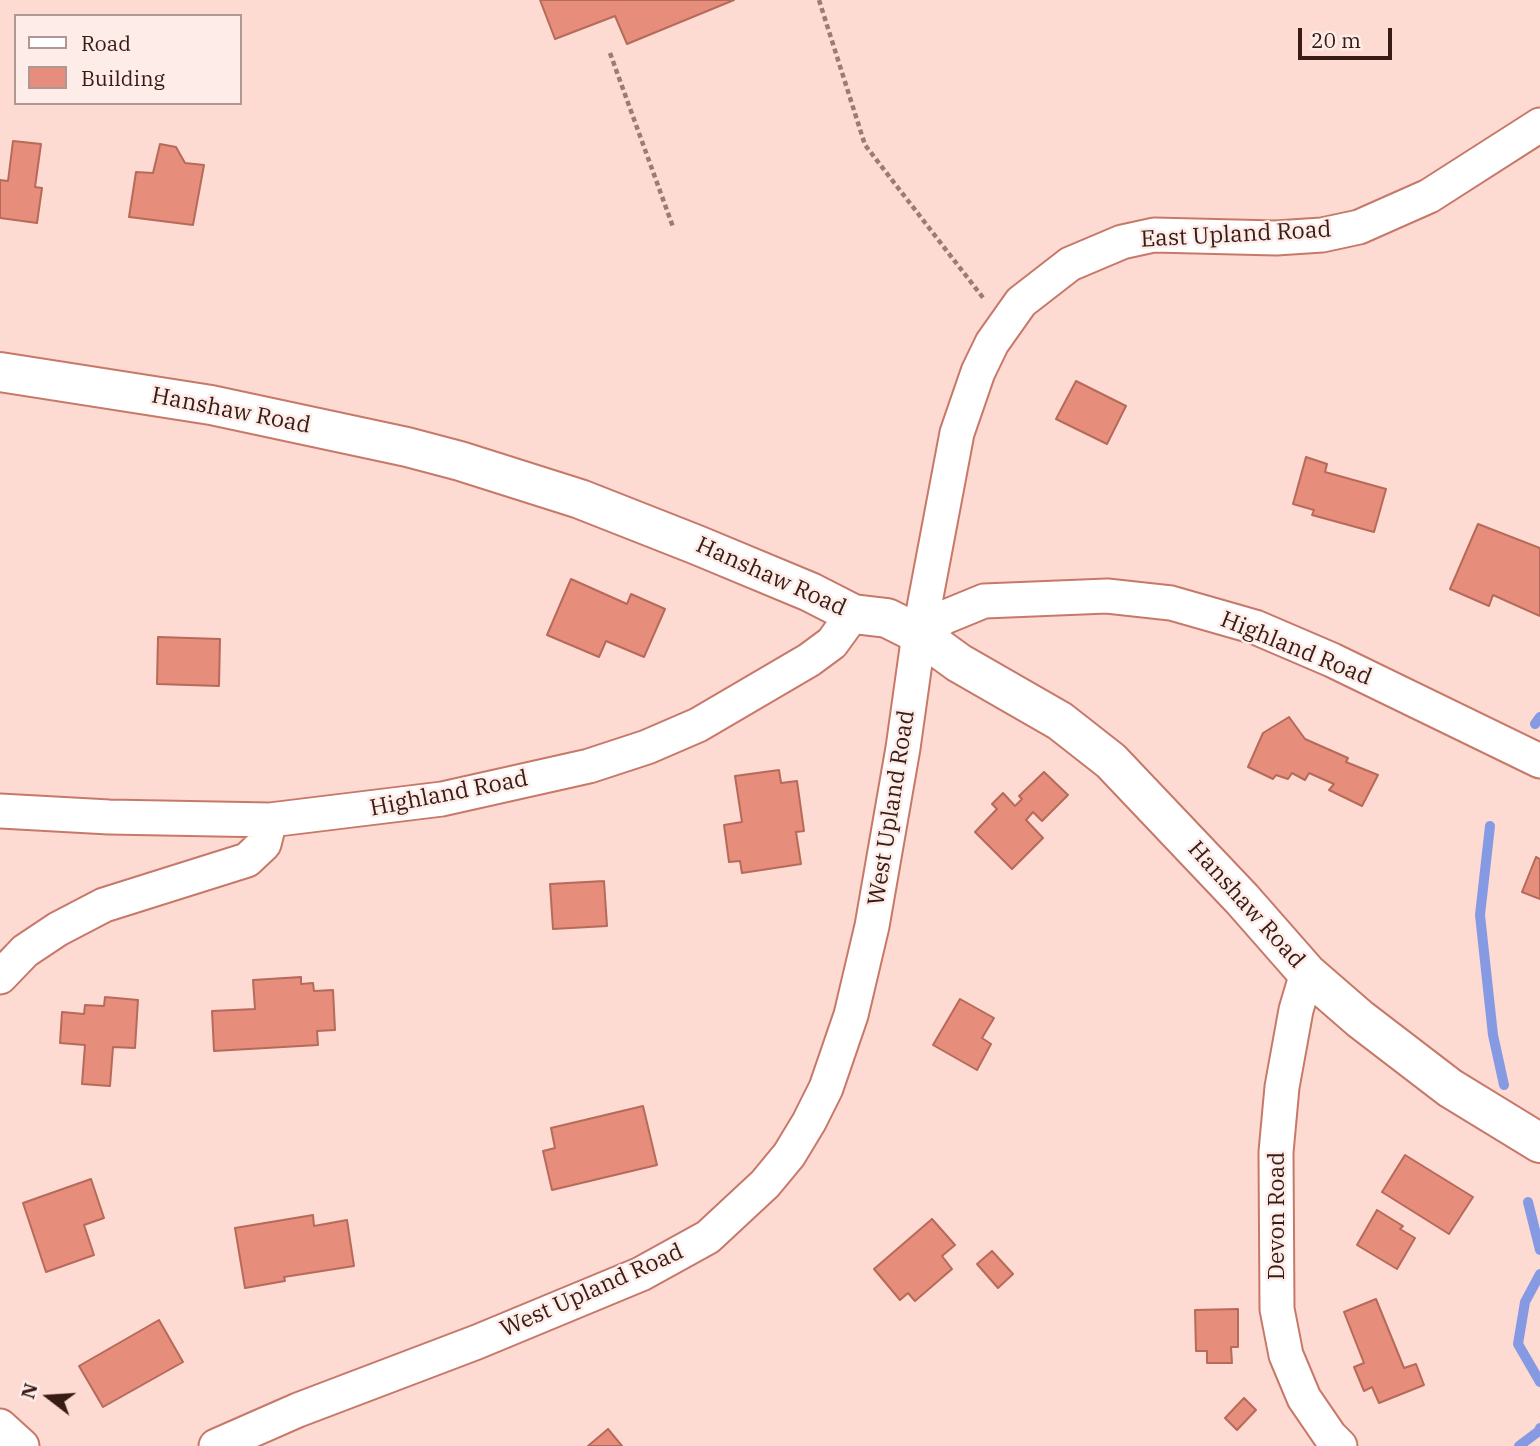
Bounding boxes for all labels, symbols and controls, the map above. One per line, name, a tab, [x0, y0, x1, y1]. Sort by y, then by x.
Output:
legend	[14, 14, 242, 105]
scale bar	[1302, 14, 1396, 58]
text: 20 m	[1311, 26, 1361, 54]
text: Road	[81, 29, 131, 57]
text: Building	[81, 64, 165, 92]
street label: East Upland Road	[1140, 216, 1332, 254]
street label: Hanshaw Road	[149, 382, 313, 440]
street label: Hanshaw Road	[692, 532, 850, 622]
street label: Highland Road	[1216, 606, 1376, 692]
street label: West Upland Road	[863, 708, 921, 908]
street label: Highland Road	[368, 765, 530, 823]
street label: Hanshaw Road	[1182, 836, 1310, 974]
street label: Devon Road	[1263, 1152, 1291, 1280]
street label: West Upland Road	[496, 1238, 688, 1344]
north arrow	[14, 1362, 84, 1432]
text: N	[15, 1380, 43, 1402]

